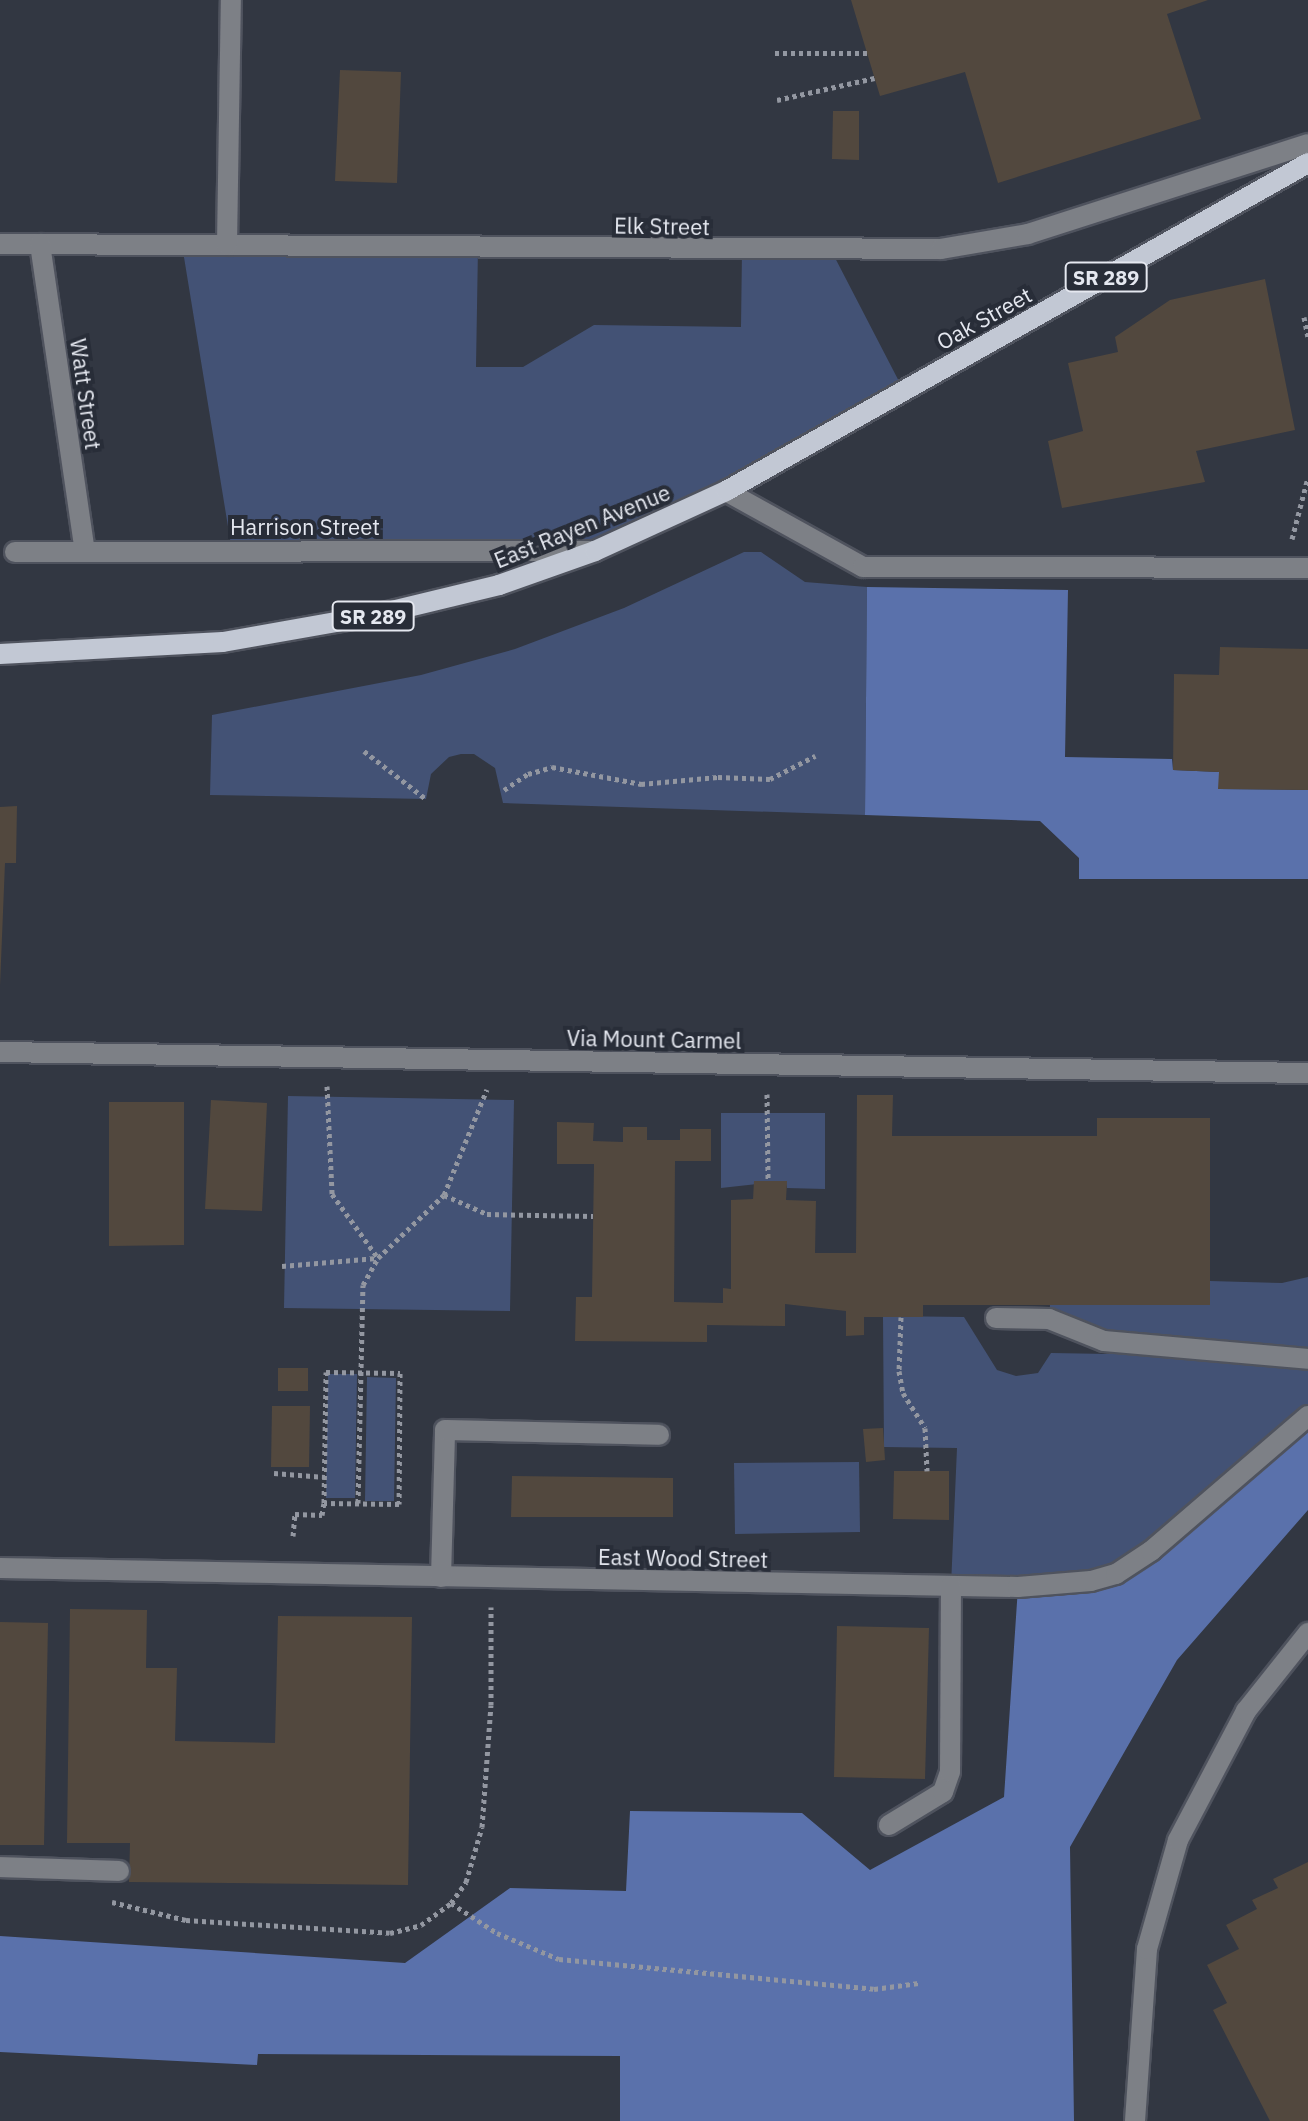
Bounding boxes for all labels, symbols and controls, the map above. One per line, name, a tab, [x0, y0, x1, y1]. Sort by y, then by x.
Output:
street label: Elk Street	[614, 212, 710, 240]
road number: SR 289	[1064, 261, 1148, 293]
street label: Oak Street	[932, 281, 1036, 355]
street label: Watt Street	[65, 337, 107, 451]
street label: East Rayen Avenue	[490, 479, 674, 573]
street label: Harrison Street	[230, 514, 380, 540]
road number: SR 289	[331, 600, 415, 632]
street label: Via Mount Carmel	[566, 1024, 742, 1054]
street label: East Wood Street	[598, 1543, 768, 1573]

